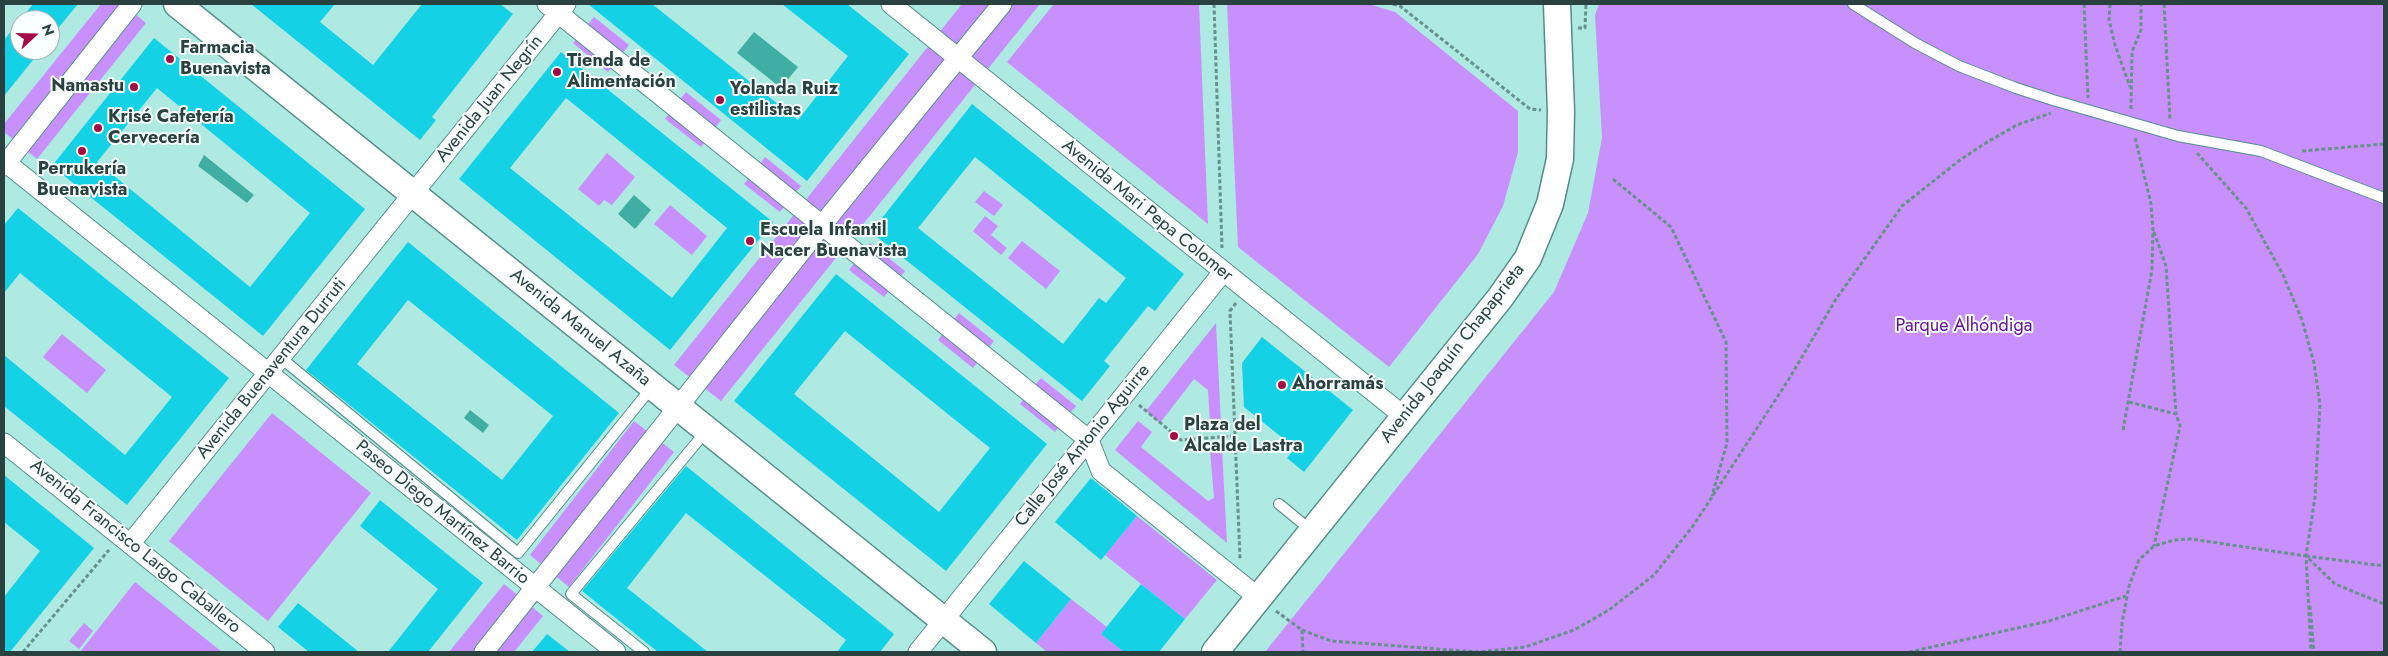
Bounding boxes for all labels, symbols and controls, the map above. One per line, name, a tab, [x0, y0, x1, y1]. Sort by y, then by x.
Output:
north arrow	[10, 10, 60, 60]
text: N	[37, 21, 59, 39]
street label: Avenida Juan Negrín	[432, 31, 548, 167]
place label: Farmacia Buenavista	[180, 38, 271, 80]
place label: Tienda de Alimentación	[567, 51, 676, 94]
marker: Farmacia Buenavista	[164, 53, 176, 65]
marker: Tienda de Alimentación	[551, 66, 563, 78]
place label: Namastu	[51, 76, 124, 98]
place label: Yolanda Ruiz estilistas	[730, 79, 838, 122]
marker: Namastu	[128, 81, 140, 93]
marker: Yolanda Ruiz estilistas	[714, 94, 726, 106]
place label: Krisé Cafetería Cervecería	[108, 107, 234, 150]
marker: Krisé Cafetería Cervecería	[92, 122, 104, 134]
street label: Avenida Mari Pepa Colomer	[1057, 135, 1237, 287]
marker: Perrukería Buenavista	[76, 145, 88, 157]
place label: Perrukería Buenavista	[37, 159, 127, 202]
place label: Escuela Infantil Nacer Buenavista	[760, 220, 907, 262]
marker: Escuela Infantil Nacer Buenavista	[744, 235, 756, 247]
street label: Avenida Joaquín Chapaprieta	[1376, 260, 1530, 448]
street label: Avenida Manuel Azaña	[505, 265, 655, 391]
street label: Avenida Buenaventura Durruti	[192, 274, 352, 464]
park label: Parque Alhóndiga	[1896, 316, 2032, 338]
street label: Calle José Antonio Aguirre	[1011, 361, 1155, 531]
place label: Ahorramás	[1292, 374, 1383, 396]
marker: Ahorramás	[1276, 379, 1288, 391]
place label: Plaza del Alcalde Lastra	[1184, 415, 1303, 458]
marker: Plaza del Alcalde Lastra	[1168, 430, 1180, 442]
street label: Paseo Diego Martínez Barrio	[351, 436, 533, 590]
street label: Avenida Francisco Largo Caballero	[25, 455, 245, 639]

